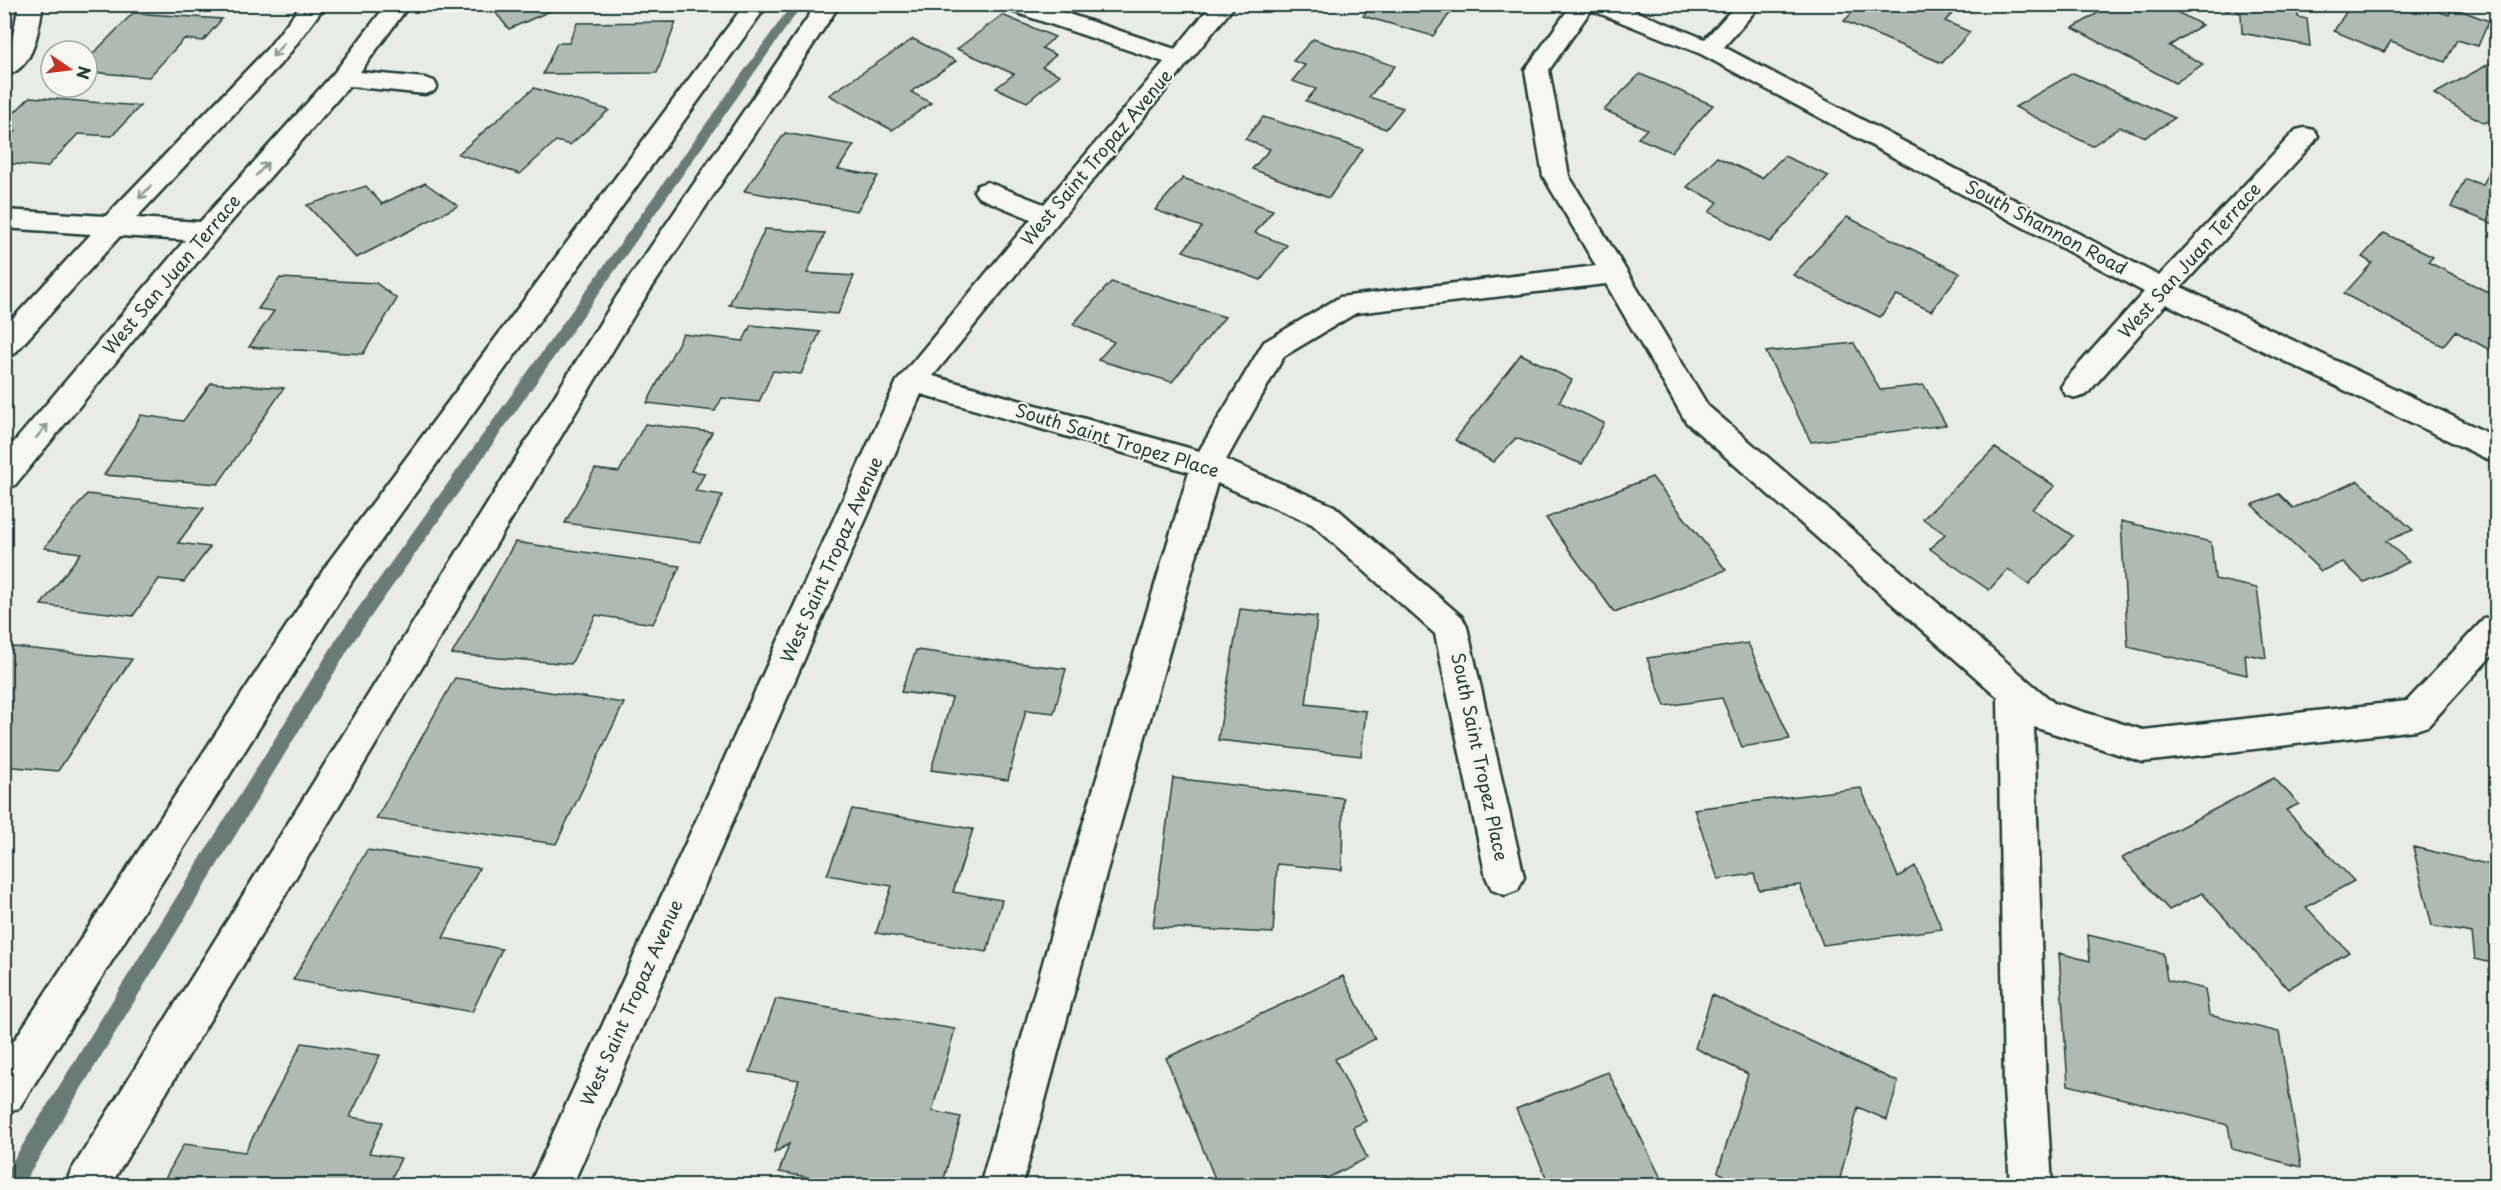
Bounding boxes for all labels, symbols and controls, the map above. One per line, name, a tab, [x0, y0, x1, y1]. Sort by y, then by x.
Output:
north arrow	[39, 39, 99, 99]
one-way arrow	[271, 42, 285, 57]
street label: West Saint Tropaz Avenue	[1014, 63, 1178, 251]
text: N	[71, 64, 98, 82]
one-way arrow	[255, 162, 269, 177]
street label: South Shannon Road	[1961, 173, 2132, 281]
street label: West San Juan Terrace	[2111, 176, 2267, 344]
one-way arrow	[138, 185, 152, 200]
street label: West San Juan Terrace	[96, 188, 246, 360]
street label: South Saint Tropez Place	[1012, 396, 1223, 483]
one-way arrow	[35, 424, 49, 439]
street label: West Saint Tropaz Avenue	[773, 452, 889, 667]
street label: South Saint Tropez Place	[1445, 650, 1516, 863]
street label: West Saint Tropaz Avenue	[573, 895, 689, 1110]

